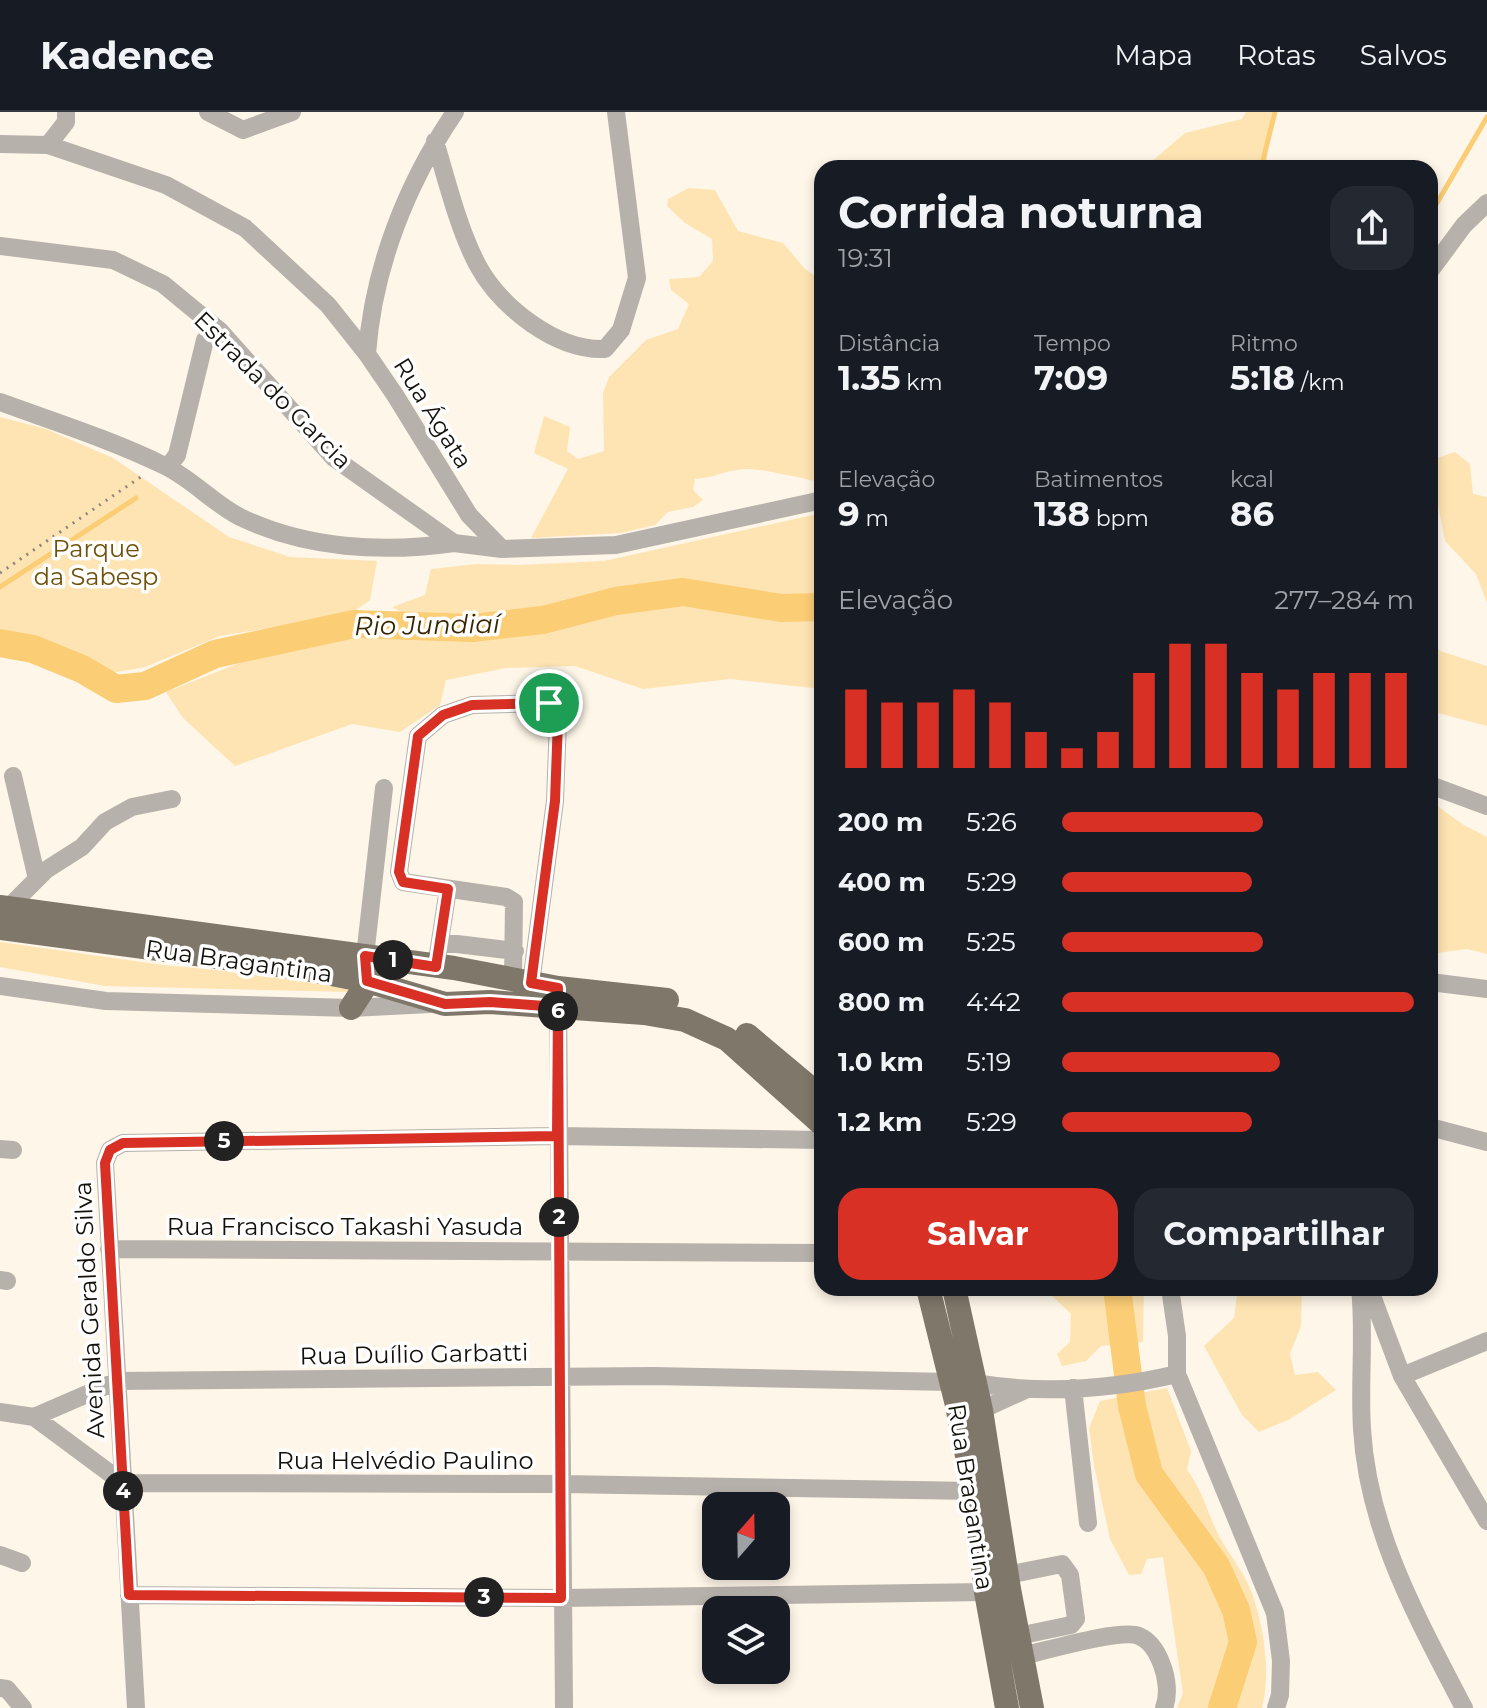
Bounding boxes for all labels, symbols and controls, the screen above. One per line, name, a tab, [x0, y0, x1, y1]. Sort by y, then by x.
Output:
text: Kadence	[40, 32, 214, 79]
text: Mapa	[1114, 38, 1193, 72]
text: Rotas	[1237, 38, 1316, 72]
text: Salvos	[1360, 38, 1447, 72]
text: Corrida noturna	[838, 185, 1204, 239]
button: share	[1330, 186, 1414, 270]
text: 19:31	[838, 242, 893, 274]
street label: Estrada do Garcia	[188, 305, 358, 475]
text: Distância	[838, 330, 940, 357]
text: Tempo	[1034, 330, 1111, 357]
text: Ritmo	[1230, 330, 1298, 357]
street label: Rua Ágata	[388, 352, 478, 474]
text: 1.35	[838, 357, 901, 399]
text: 7:09	[1034, 357, 1108, 399]
text: 5:18	[1230, 357, 1295, 399]
text: km	[901, 369, 943, 396]
text: /km	[1295, 369, 1344, 396]
text: Elevação	[838, 466, 935, 493]
text: Batimentos	[1034, 466, 1163, 493]
text: kcal	[1230, 466, 1274, 493]
text: 9	[838, 493, 860, 535]
text: 138	[1034, 493, 1090, 535]
text: 86	[1230, 493, 1274, 535]
text: m	[860, 505, 889, 532]
text: bpm	[1090, 505, 1149, 532]
park label: Parque da Sabesp	[34, 534, 158, 591]
text: Elevação	[838, 584, 953, 616]
text: 277–284 m	[1274, 584, 1414, 616]
water label: Rio Jundiaí	[354, 608, 504, 642]
pin	[515, 669, 583, 737]
icon: arrive	[527, 681, 571, 725]
text: 200 m	[838, 806, 923, 838]
text: 5:26	[966, 806, 1017, 838]
text: 400 m	[838, 866, 926, 898]
text: 5:29	[966, 866, 1017, 898]
text: 600 m	[838, 926, 925, 958]
text: 5:25	[966, 926, 1016, 958]
street label: Rua Bragantina	[144, 934, 334, 988]
pin: 1	[373, 940, 413, 980]
text: 1	[389, 946, 397, 973]
text: 800 m	[838, 986, 925, 1018]
text: 4:42	[966, 986, 1021, 1018]
pin: 6	[538, 991, 578, 1031]
text: 6	[551, 997, 565, 1024]
text: 1.0 km	[838, 1046, 924, 1078]
text: 5:19	[966, 1046, 1011, 1078]
text: 1.2 km	[838, 1106, 922, 1138]
text: 5:29	[966, 1106, 1017, 1138]
pin: 5	[204, 1121, 244, 1161]
text: 5	[217, 1127, 231, 1154]
street label: Avenida Geraldo Silva	[68, 1181, 110, 1439]
button: Salvar	[838, 1188, 1118, 1280]
button: Compartilhar	[1134, 1188, 1414, 1280]
pin: 2	[539, 1197, 579, 1237]
text: 2	[553, 1203, 565, 1230]
street label: Rua Francisco Takashi Yasuda	[167, 1212, 523, 1241]
street label: Rua Duílio Garbatti	[299, 1338, 529, 1370]
street label: Rua Bragantina	[942, 1402, 1000, 1592]
street label: Rua Helvédio Paulino	[277, 1446, 533, 1475]
pin: 4	[103, 1471, 143, 1511]
text: 4	[115, 1477, 131, 1504]
north arrow	[702, 1492, 790, 1580]
map controls	[702, 1492, 790, 1684]
pin: 3	[464, 1577, 504, 1617]
text: 3	[477, 1583, 491, 1610]
button: layers	[702, 1596, 790, 1684]

